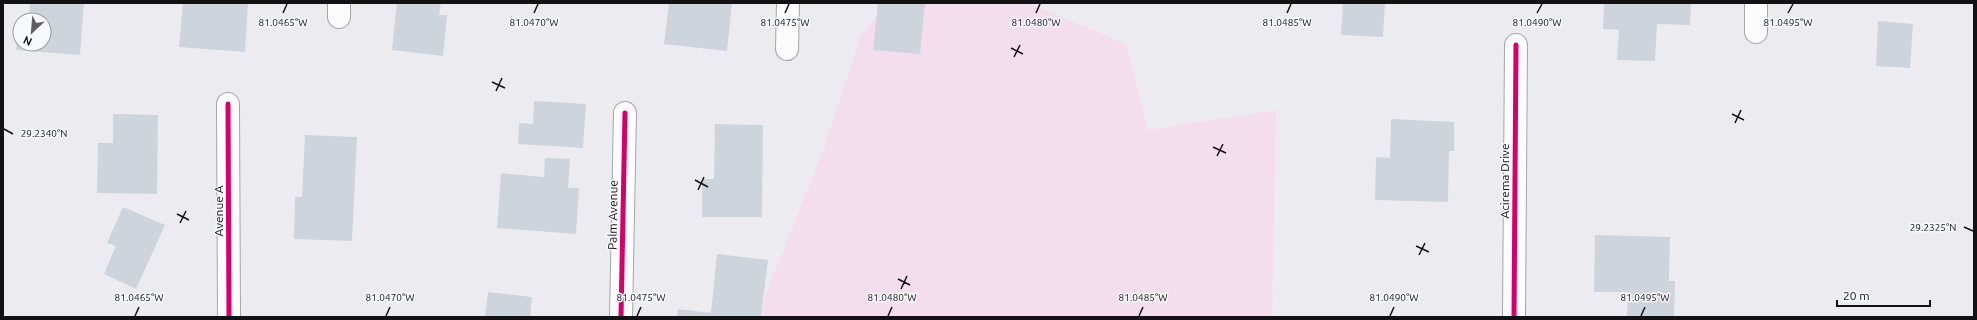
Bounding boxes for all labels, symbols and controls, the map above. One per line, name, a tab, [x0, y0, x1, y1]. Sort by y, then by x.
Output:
north arrow	[12, 12, 52, 52]
text: 81.0465°W	[259, 17, 307, 28]
text: 81.0470°W	[510, 17, 558, 28]
text: 81.0475°W	[761, 17, 809, 28]
text: 81.0480°W	[1012, 17, 1060, 28]
text: 81.0485°W	[1263, 17, 1311, 28]
text: 81.0490°W	[1513, 17, 1561, 28]
text: 81.0495°W	[1764, 17, 1812, 28]
text: N	[21, 34, 34, 48]
text: 29.2340°N	[21, 128, 67, 139]
street label: Acirema Drive	[1498, 143, 1511, 219]
street label: Palm Avenue	[605, 180, 620, 250]
street label: Avenue A	[212, 185, 225, 236]
text: 29.2325°N	[1910, 222, 1956, 233]
scale bar	[1837, 282, 1930, 308]
text: 20 m	[1843, 289, 1870, 302]
text: 81.0465°W	[115, 292, 163, 303]
text: 81.0470°W	[366, 292, 414, 303]
text: 81.0475°W	[617, 292, 665, 303]
text: 81.0480°W	[868, 292, 916, 303]
text: 81.0485°W	[1119, 292, 1167, 303]
text: 81.0490°W	[1370, 292, 1418, 303]
text: 81.0495°W	[1621, 292, 1669, 303]

